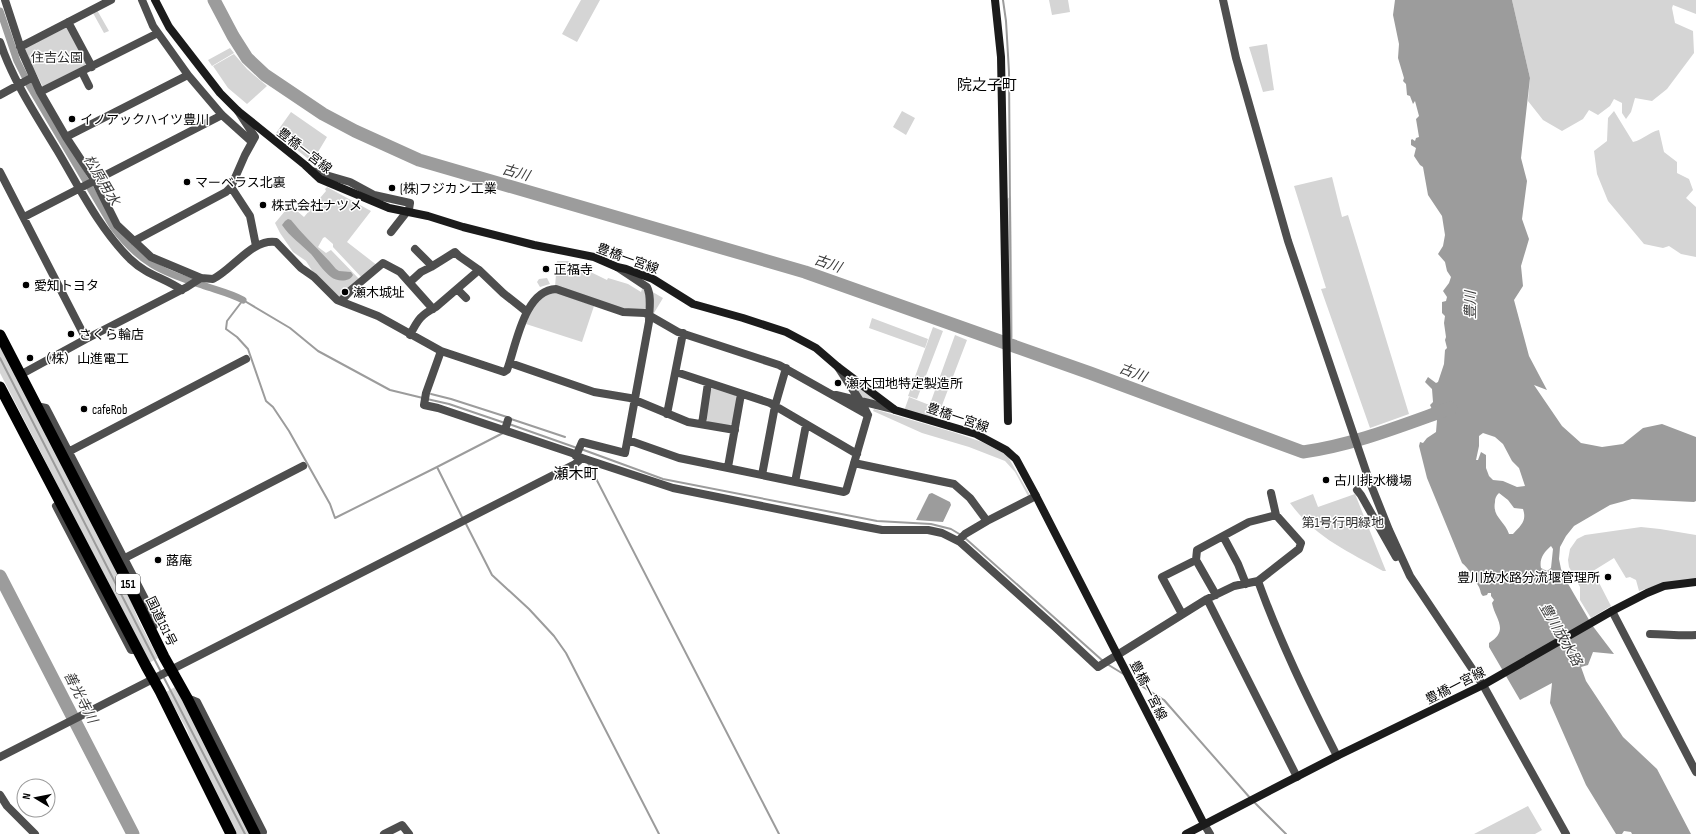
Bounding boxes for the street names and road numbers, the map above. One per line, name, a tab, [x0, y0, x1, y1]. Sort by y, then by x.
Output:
street label: 豊橋一宮線	[274, 124, 335, 177]
street label: 豊橋一宮線	[594, 240, 661, 278]
street label: 豊橋一宮線	[924, 400, 991, 436]
road number: 151	[116, 574, 140, 594]
street label: 国道151号	[142, 594, 180, 649]
street label: 豊橋一宮線	[1126, 658, 1170, 723]
street label: 豊橋一宮線	[1423, 664, 1488, 708]

